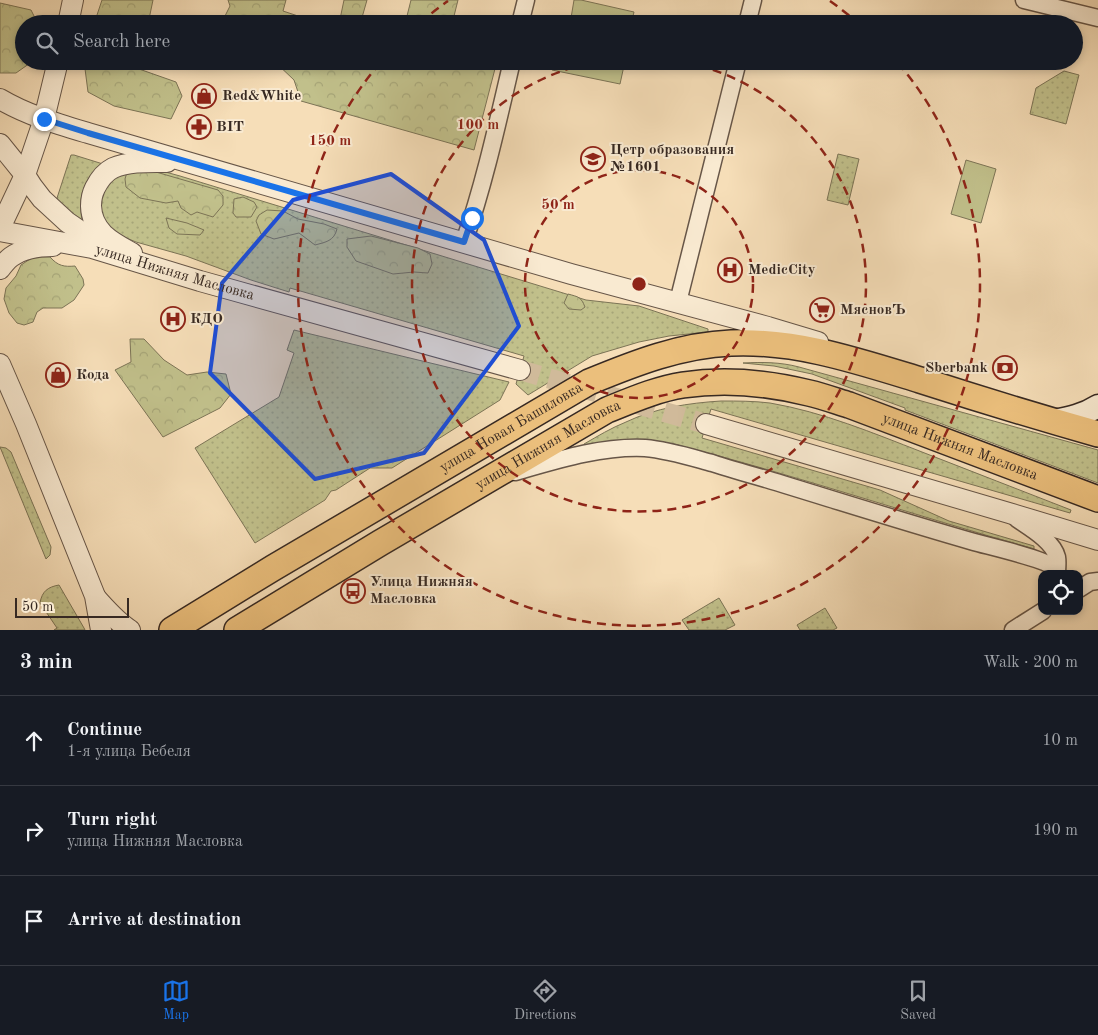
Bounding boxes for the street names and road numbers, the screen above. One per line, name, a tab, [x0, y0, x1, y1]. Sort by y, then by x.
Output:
street label: улица Нижняя Масловка	[94, 242, 257, 303]
street label: улица Новая Башиловка	[437, 380, 586, 476]
street label: улица Нижняя Масловка	[473, 398, 623, 493]
street label: улица Нижняя Масловка	[880, 411, 1040, 483]

